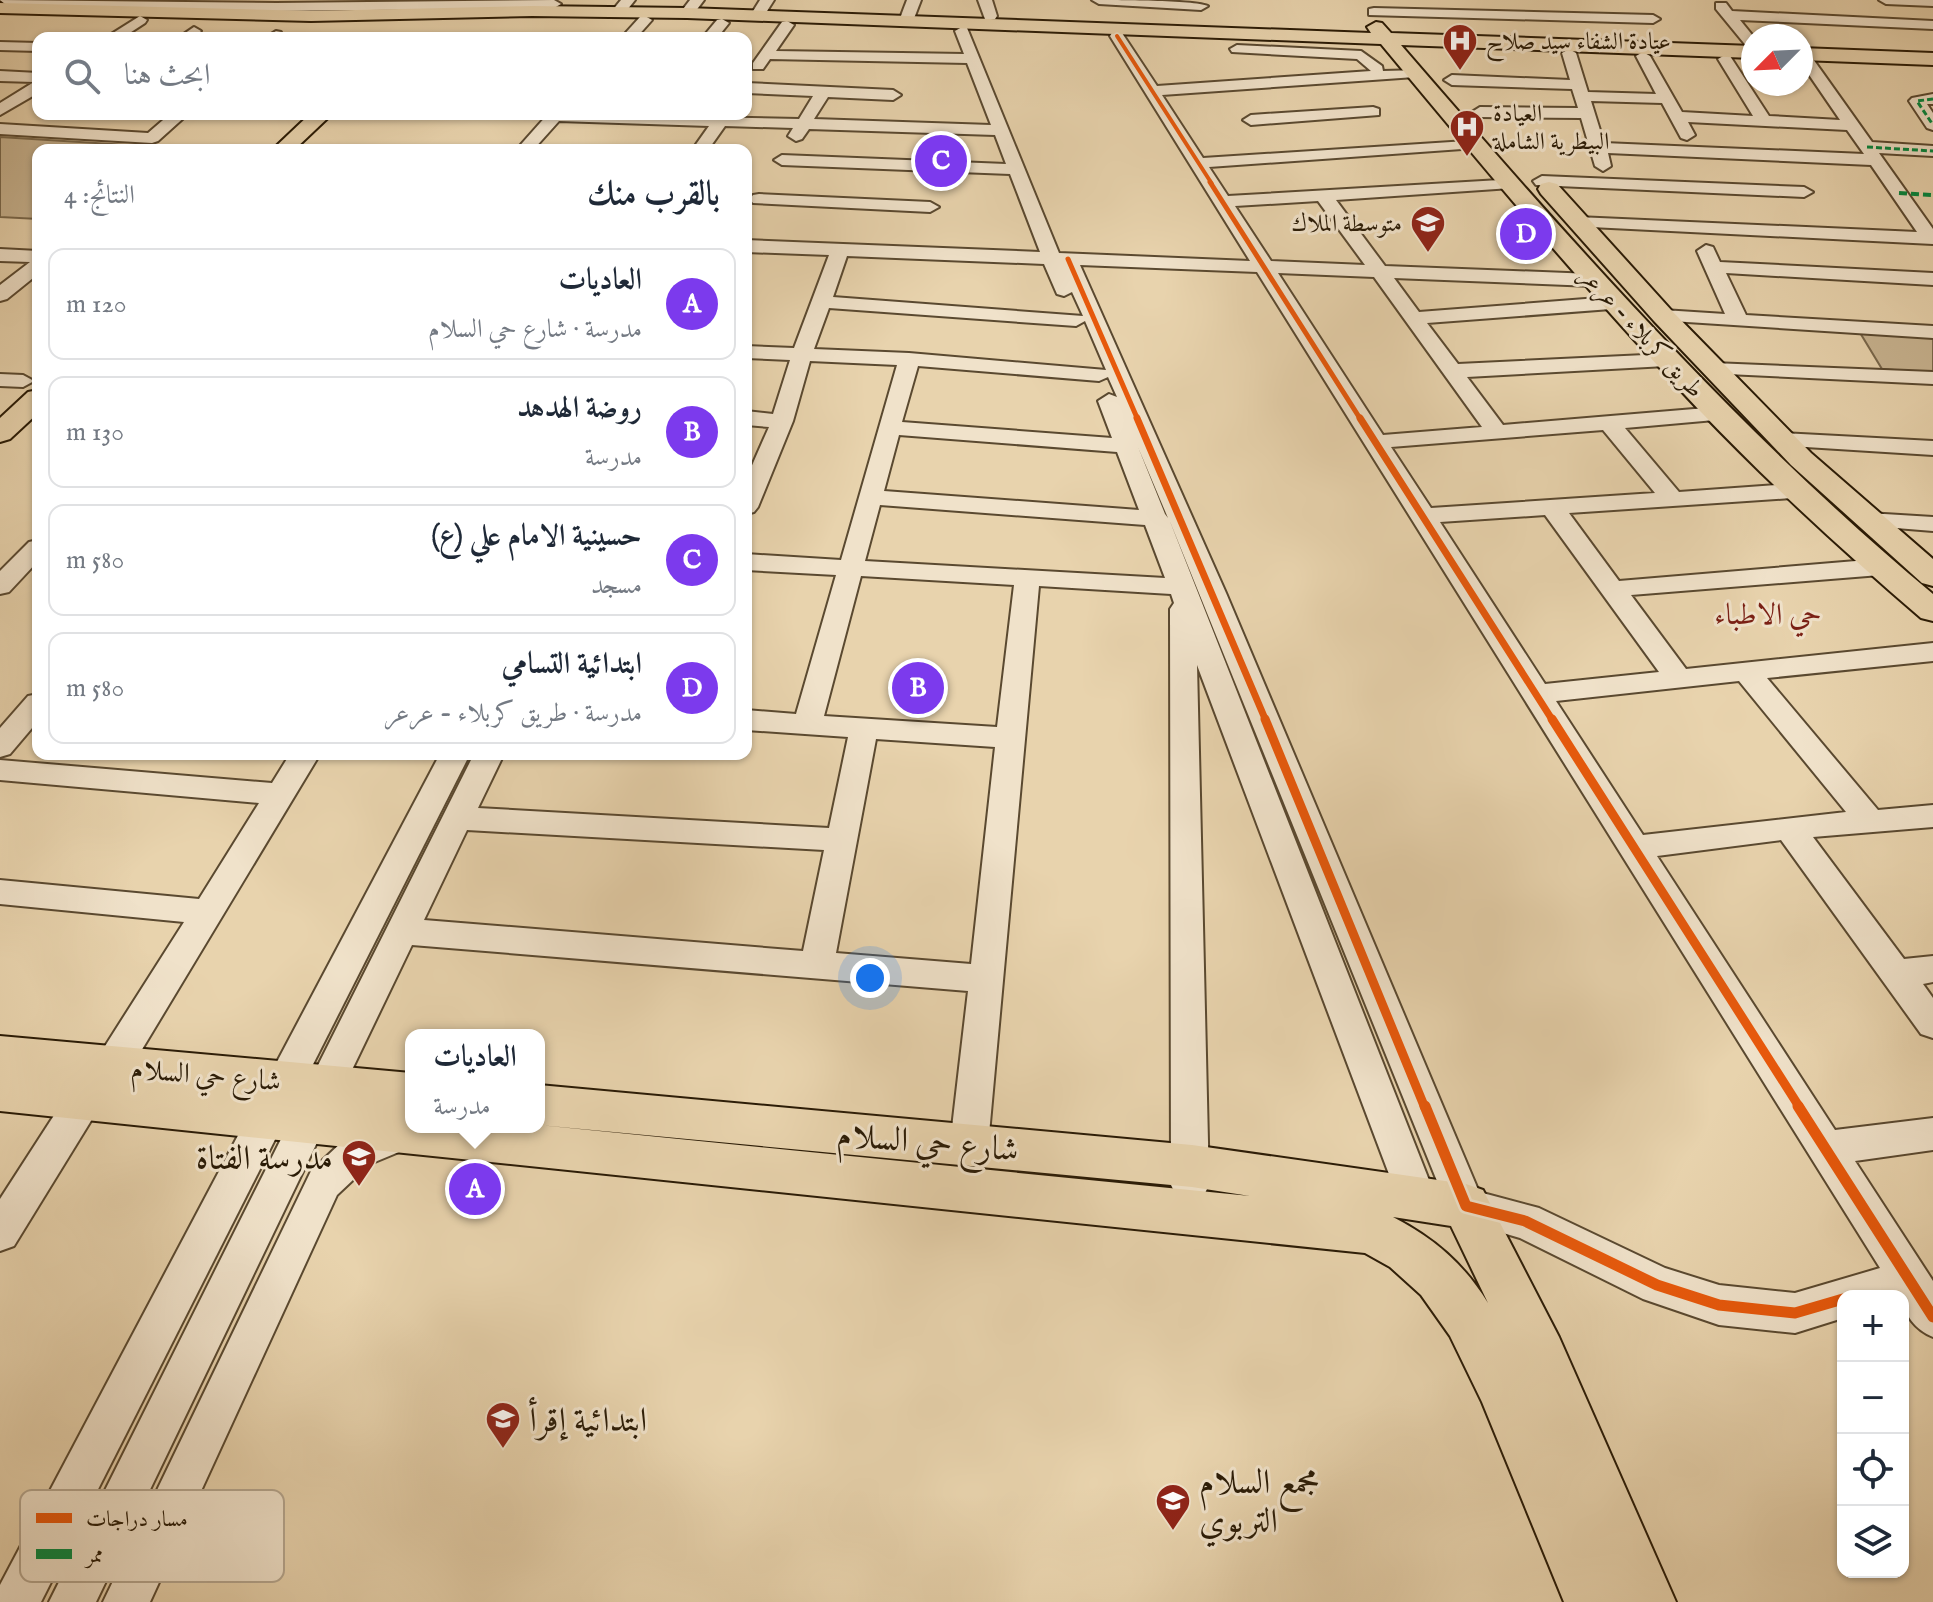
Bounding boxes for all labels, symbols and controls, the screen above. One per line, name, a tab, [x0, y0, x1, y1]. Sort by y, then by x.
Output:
hospital icon: عيادة الشفاء سيد صلاح	[1441, 22, 1479, 72]
north arrow	[1741, 24, 1813, 96]
place label: عيادة الشفاء سيد صلاح	[1486, 27, 1671, 62]
search box	[32, 32, 752, 120]
icon: search	[60, 54, 104, 98]
text: ابحث هنا	[124, 57, 211, 95]
place label: العيادة البيطرية الشاملة	[1492, 99, 1609, 158]
hospital icon: العيادة البيطرية الشاملة	[1448, 108, 1486, 158]
pin: C	[915, 131, 967, 191]
text: بالقرب منك	[587, 173, 720, 216]
text: النتائج: 4	[64, 179, 135, 212]
school or university icon: متوسطة الملاك	[1409, 204, 1447, 254]
pin: D	[1500, 204, 1552, 264]
place label: متوسطة الملاك	[1291, 209, 1402, 240]
street label: طريق كربلاء - عرعر	[1572, 261, 1710, 405]
text: العاديات	[559, 262, 642, 300]
text: 120 m	[66, 288, 126, 321]
text: A	[683, 288, 701, 321]
text: مدرسة · شارع حي السلام	[428, 313, 642, 346]
text: روضة الهدهد	[517, 390, 642, 428]
text: 130 m	[66, 416, 124, 449]
text: B	[683, 416, 701, 449]
text: مدرسة	[585, 441, 642, 474]
text: حسينية الامام علي (ع)	[431, 518, 642, 556]
text: 580 m	[66, 544, 124, 577]
text: C	[683, 544, 701, 577]
text: مسجد	[591, 569, 642, 602]
district label: حي الاطباء	[1714, 597, 1822, 638]
text: ابتدائية التسامي	[502, 646, 642, 684]
pin: B	[892, 658, 944, 718]
text: 580 m	[66, 672, 124, 705]
text: D	[682, 672, 702, 705]
text: مدرسة · طريق كربلاء - عرعر	[385, 697, 642, 730]
your location	[850, 958, 890, 998]
popup	[405, 1029, 545, 1133]
text: العاديات	[433, 1039, 517, 1077]
street label: شارع حي السلام	[129, 1053, 282, 1105]
text: مدرسة	[433, 1090, 491, 1123]
street label: شارع حي السلام	[834, 1114, 1021, 1179]
place label: مدرسة الفتاة	[196, 1138, 333, 1181]
school or university icon: مدرسة الفتاة	[340, 1138, 378, 1188]
pin: A	[449, 1159, 501, 1219]
map controls	[1837, 1290, 1909, 1578]
button: +	[1837, 1290, 1909, 1362]
button: −	[1837, 1362, 1909, 1434]
place label: ابتدائية إقرأ	[529, 1396, 647, 1443]
school or university icon: ابتدائية إقرأ	[484, 1400, 522, 1450]
button: locate	[1837, 1434, 1909, 1506]
place label: مجمع السلام التربوي	[1199, 1462, 1320, 1548]
school or university icon: مجمع السلام التربوي	[1154, 1482, 1192, 1532]
legend	[20, 1490, 284, 1582]
text: مسار دراجات	[86, 1506, 188, 1534]
button: layers	[1837, 1506, 1909, 1578]
text: ممر	[84, 1542, 104, 1570]

